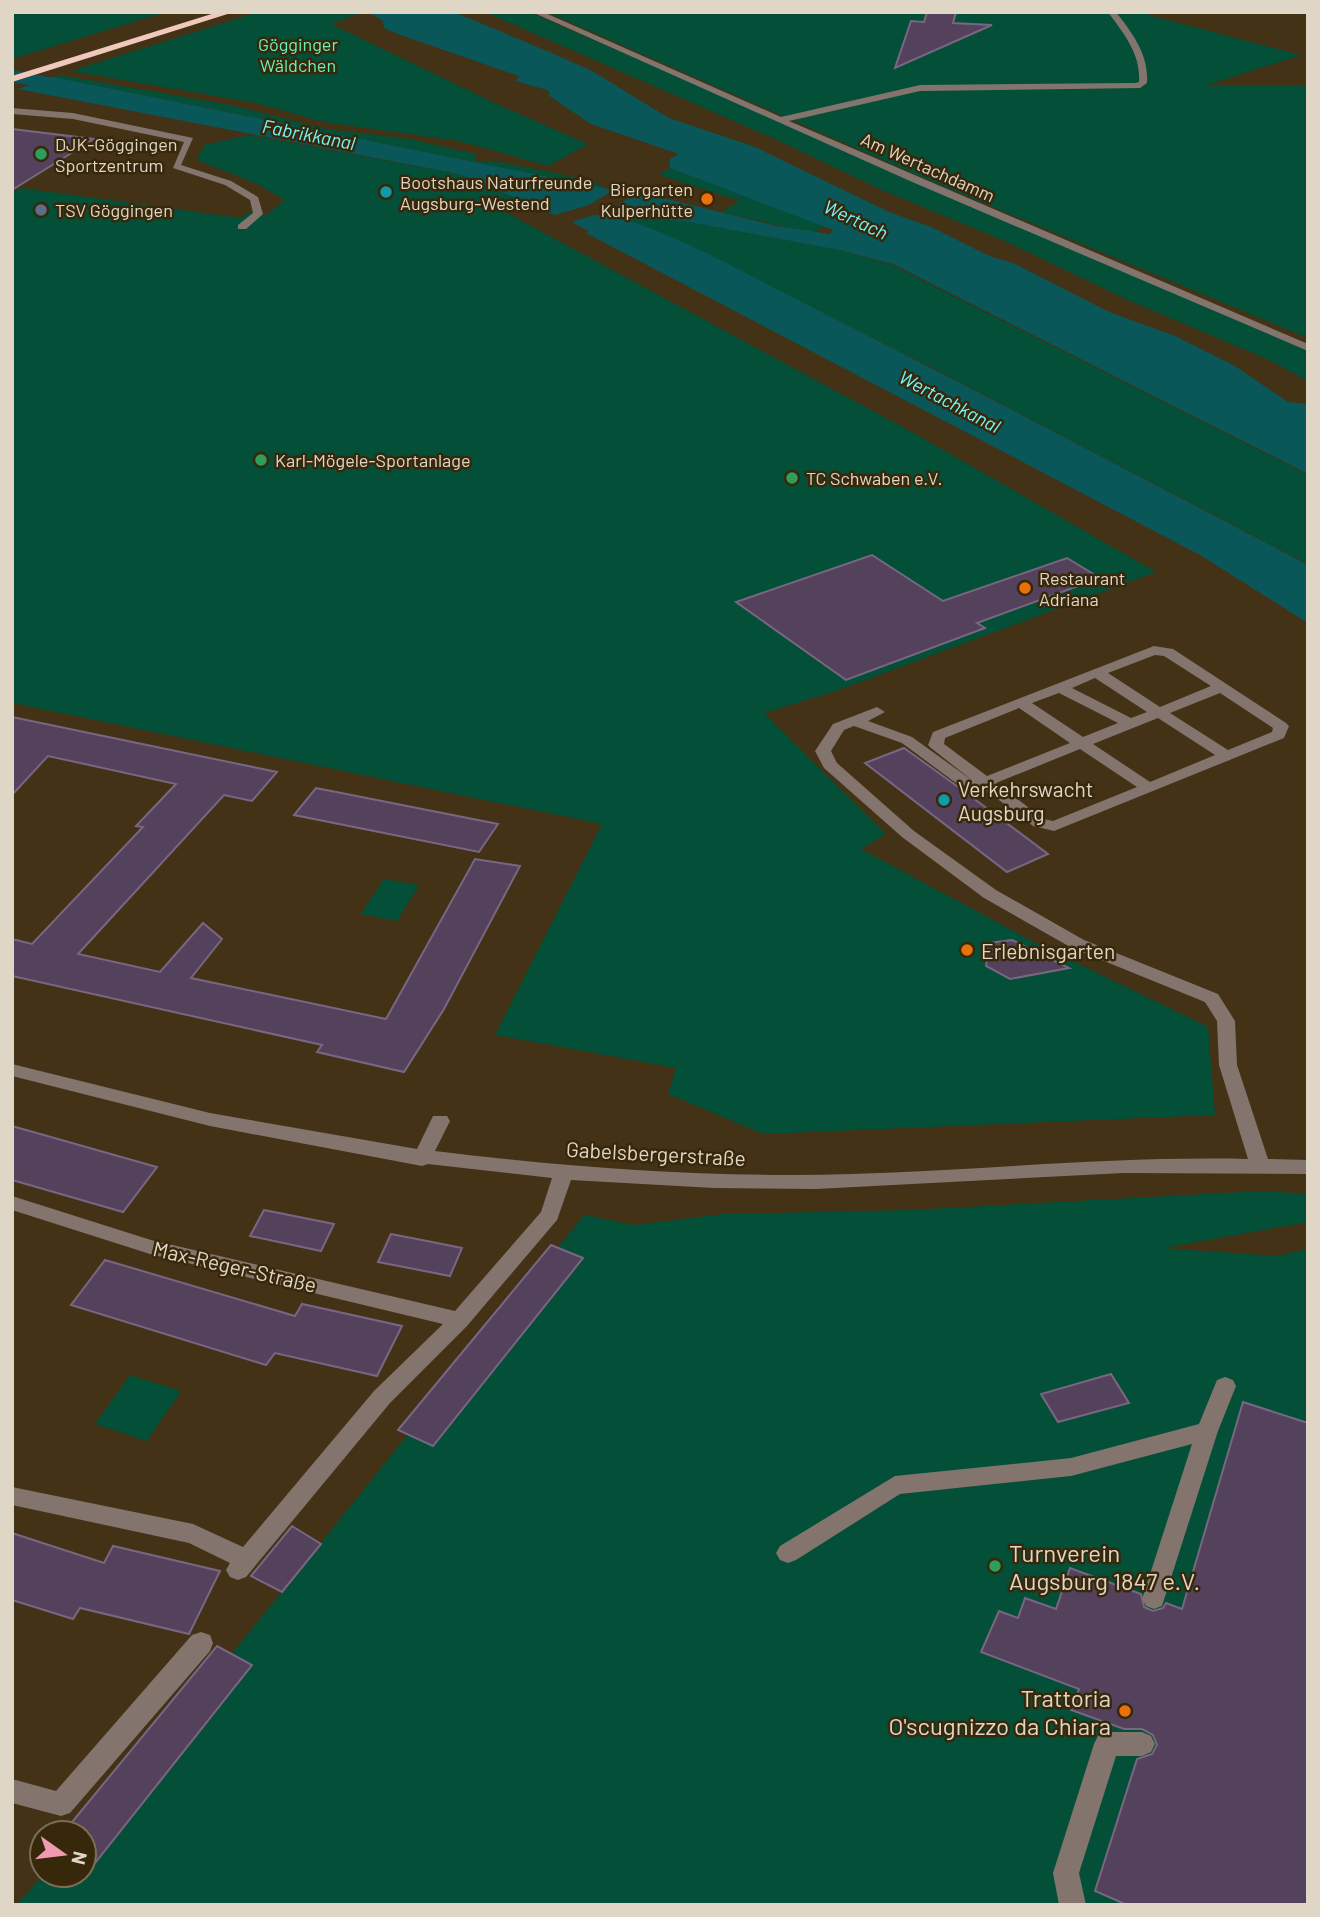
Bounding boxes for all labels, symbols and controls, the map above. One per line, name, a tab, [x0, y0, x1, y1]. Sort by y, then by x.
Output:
park label: Gögginger Wäldchen	[258, 33, 338, 76]
water label: Fabrikkanal	[261, 114, 358, 154]
street label: Am Wertachdamm	[858, 128, 998, 206]
place label: DJK-Göggingen Sportzentrum	[55, 133, 177, 176]
marker: DJK-Göggingen Sportzentrum	[33, 146, 49, 162]
place label: Bootshaus Naturfreunde Augsburg-Westend	[400, 171, 592, 214]
place label: Biergarten Kulperhütte	[600, 178, 693, 221]
marker: Bootshaus Naturfreunde Augsburg-Westend	[378, 184, 394, 200]
marker: Biergarten Kulperhütte	[699, 191, 715, 207]
water label: Wertach	[820, 194, 892, 244]
place label: TSV Göggingen	[55, 199, 173, 221]
marker: TSV Göggingen	[33, 202, 49, 218]
water label: Wertachkanal	[895, 365, 1005, 438]
place label: Karl-Mögele-Sportanlage	[275, 449, 471, 471]
marker: Karl-Mögele-Sportanlage	[253, 452, 269, 468]
place label: TC Schwaben e.V.	[806, 467, 942, 489]
marker: TC Schwaben e.V.	[784, 470, 800, 486]
place label: Restaurant Adriana	[1039, 567, 1125, 610]
marker: Restaurant Adriana	[1017, 580, 1033, 596]
place label: Verkehrswacht Augsburg	[958, 776, 1093, 825]
marker: Verkehrswacht Augsburg	[936, 792, 952, 808]
place label: Erlebnisgarten	[981, 938, 1115, 963]
marker: Erlebnisgarten	[959, 942, 975, 958]
street label: Gabelsbergerstraße	[566, 1136, 746, 1170]
street label: Max-Reger-Straße	[151, 1235, 319, 1297]
place label: Turnverein Augsburg 1847 e.V.	[1009, 1538, 1200, 1595]
marker: Turnverein Augsburg 1847 e.V.	[987, 1558, 1003, 1574]
place label: Trattoria O'scugnizzo da Chiara	[889, 1683, 1111, 1740]
marker: Trattoria O'scugnizzo da Chiara	[1117, 1703, 1133, 1719]
north arrow	[28, 1819, 98, 1889]
text: N	[67, 1849, 93, 1867]

